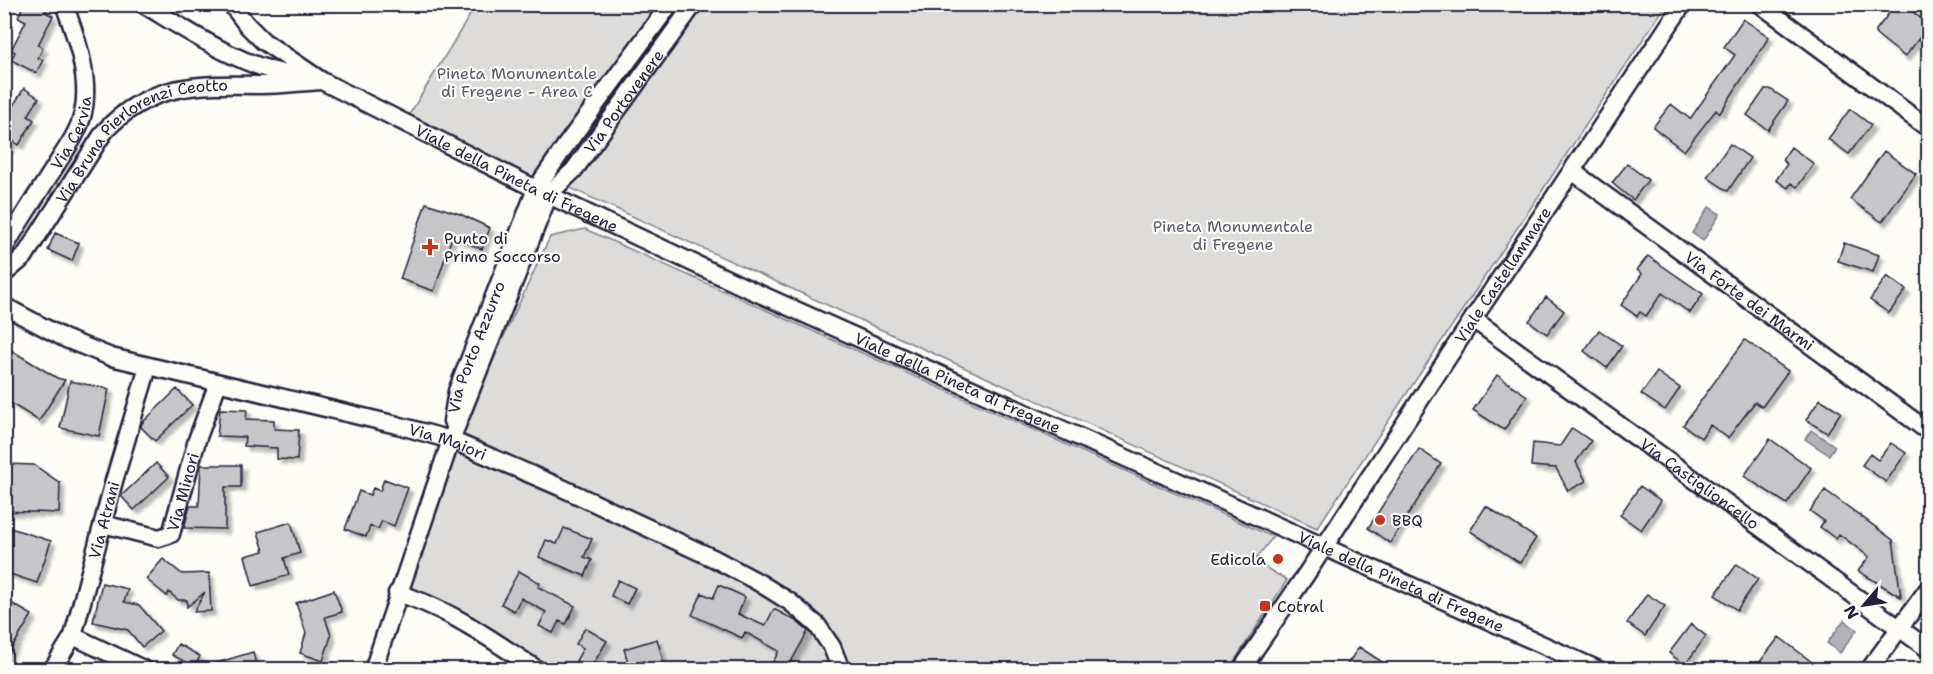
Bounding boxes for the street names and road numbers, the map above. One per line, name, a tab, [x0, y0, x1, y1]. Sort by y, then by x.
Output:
street label: Via Portovenere	[579, 46, 669, 158]
street label: Via Bruna Pierlorenzi Ceotto	[51, 75, 228, 208]
street label: Via Cervia	[46, 95, 96, 174]
street label: Viale della Pineta di Fregene	[412, 120, 621, 237]
street label: Viale Castellammare	[1450, 203, 1556, 347]
street label: Via Forte dei Marmi	[1680, 247, 1818, 356]
street label: Via Porto Azzurro	[443, 278, 510, 415]
street label: Viale della Pineta di Fregene	[851, 328, 1064, 438]
street label: Via Maiori	[406, 419, 490, 465]
street label: Via Castiglioncello	[1635, 433, 1763, 534]
street label: Via Minori	[162, 450, 204, 534]
street label: Via Atrani	[84, 479, 125, 561]
street label: Viale della Pineta di Fregene	[1295, 527, 1507, 637]

